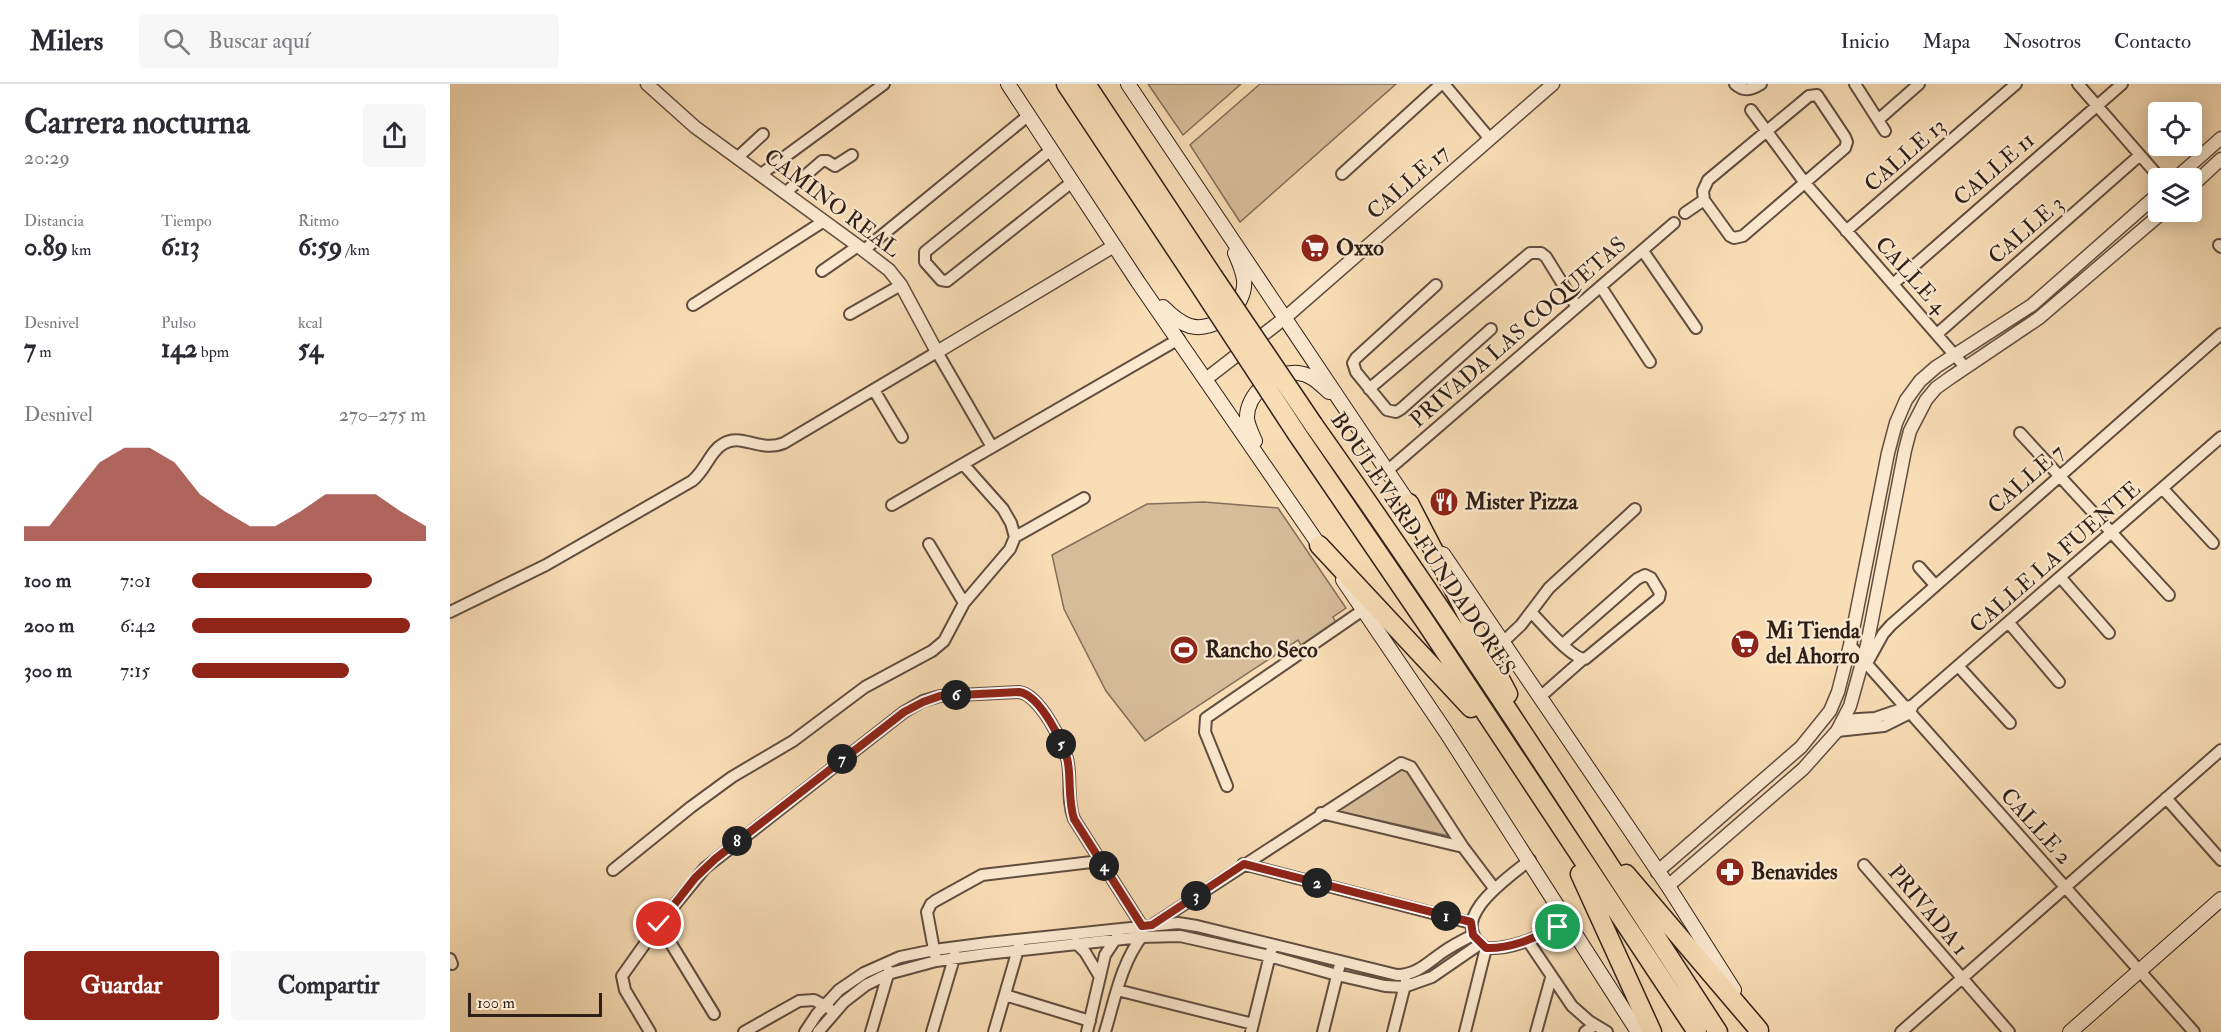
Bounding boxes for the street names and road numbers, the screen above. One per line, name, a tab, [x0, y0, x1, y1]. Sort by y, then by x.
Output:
street label: CALLE 13	[1859, 112, 1951, 198]
street label: CALLE 11	[1948, 126, 2040, 212]
street label: CALLE 17	[1361, 138, 1455, 226]
street label: CAMINO REAL	[758, 143, 906, 263]
street label: CALLE 3	[1983, 190, 2069, 270]
street label: PRIVADA LAS COQUETAS	[1404, 230, 1632, 434]
street label: CALLE 4	[1869, 231, 1954, 320]
street label: BOULEVARD FUNDADORES	[1324, 407, 1522, 681]
street label: CALLE 7	[1982, 438, 2070, 520]
street label: CALLE LA FUENTE	[1964, 475, 2146, 639]
street label: CALLE 2	[1994, 782, 2078, 870]
street label: PRIVADA 1	[1882, 859, 1974, 961]

